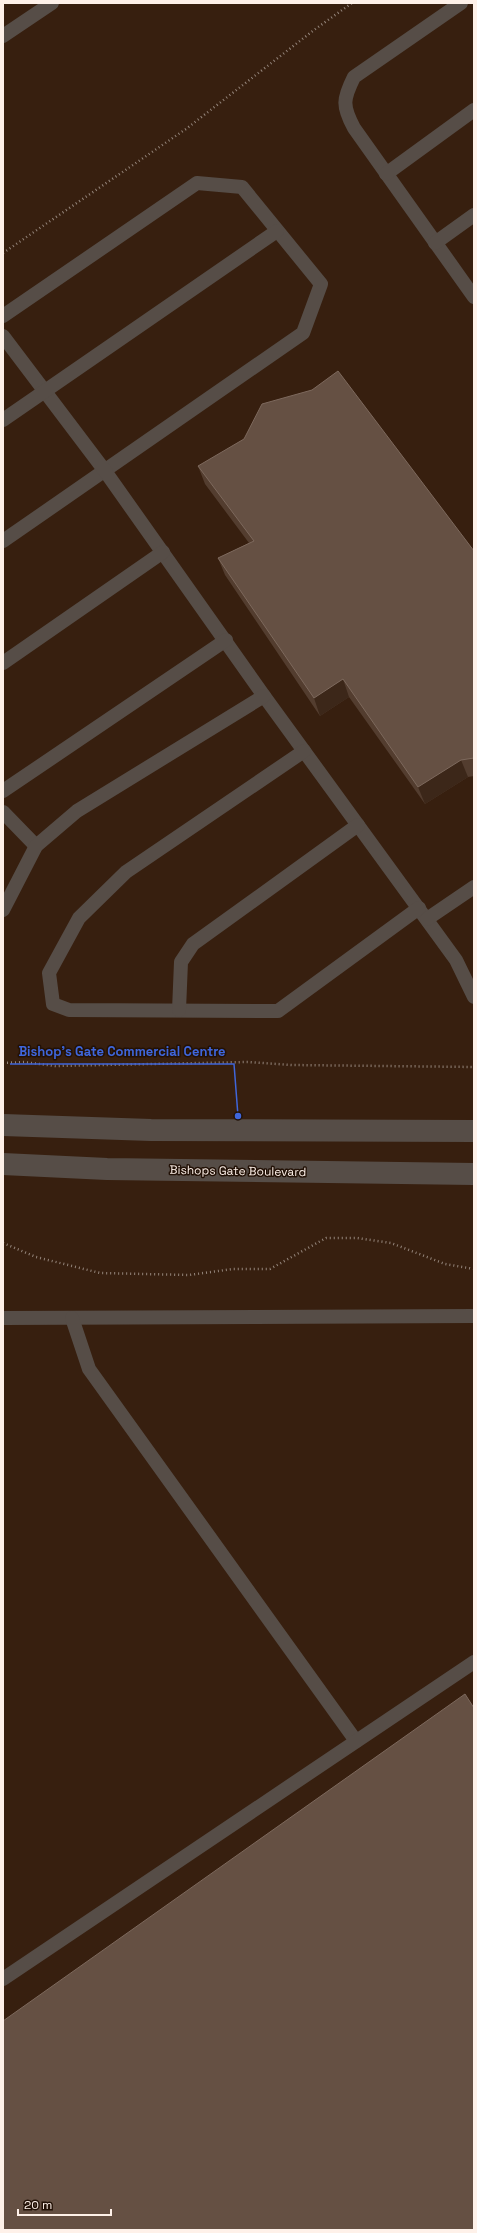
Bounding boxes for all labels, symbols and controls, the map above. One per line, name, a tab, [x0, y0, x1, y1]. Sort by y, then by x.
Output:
callout: Bishop's Gate Commercial Centre	[10, 1039, 234, 1064]
text: Bishop's Gate Commercial Centre	[18, 1043, 226, 1060]
street label: Bishops Gate Boulevard	[169, 1162, 307, 1180]
scale bar	[18, 2191, 111, 2217]
text: 20 m	[24, 2197, 52, 2213]

